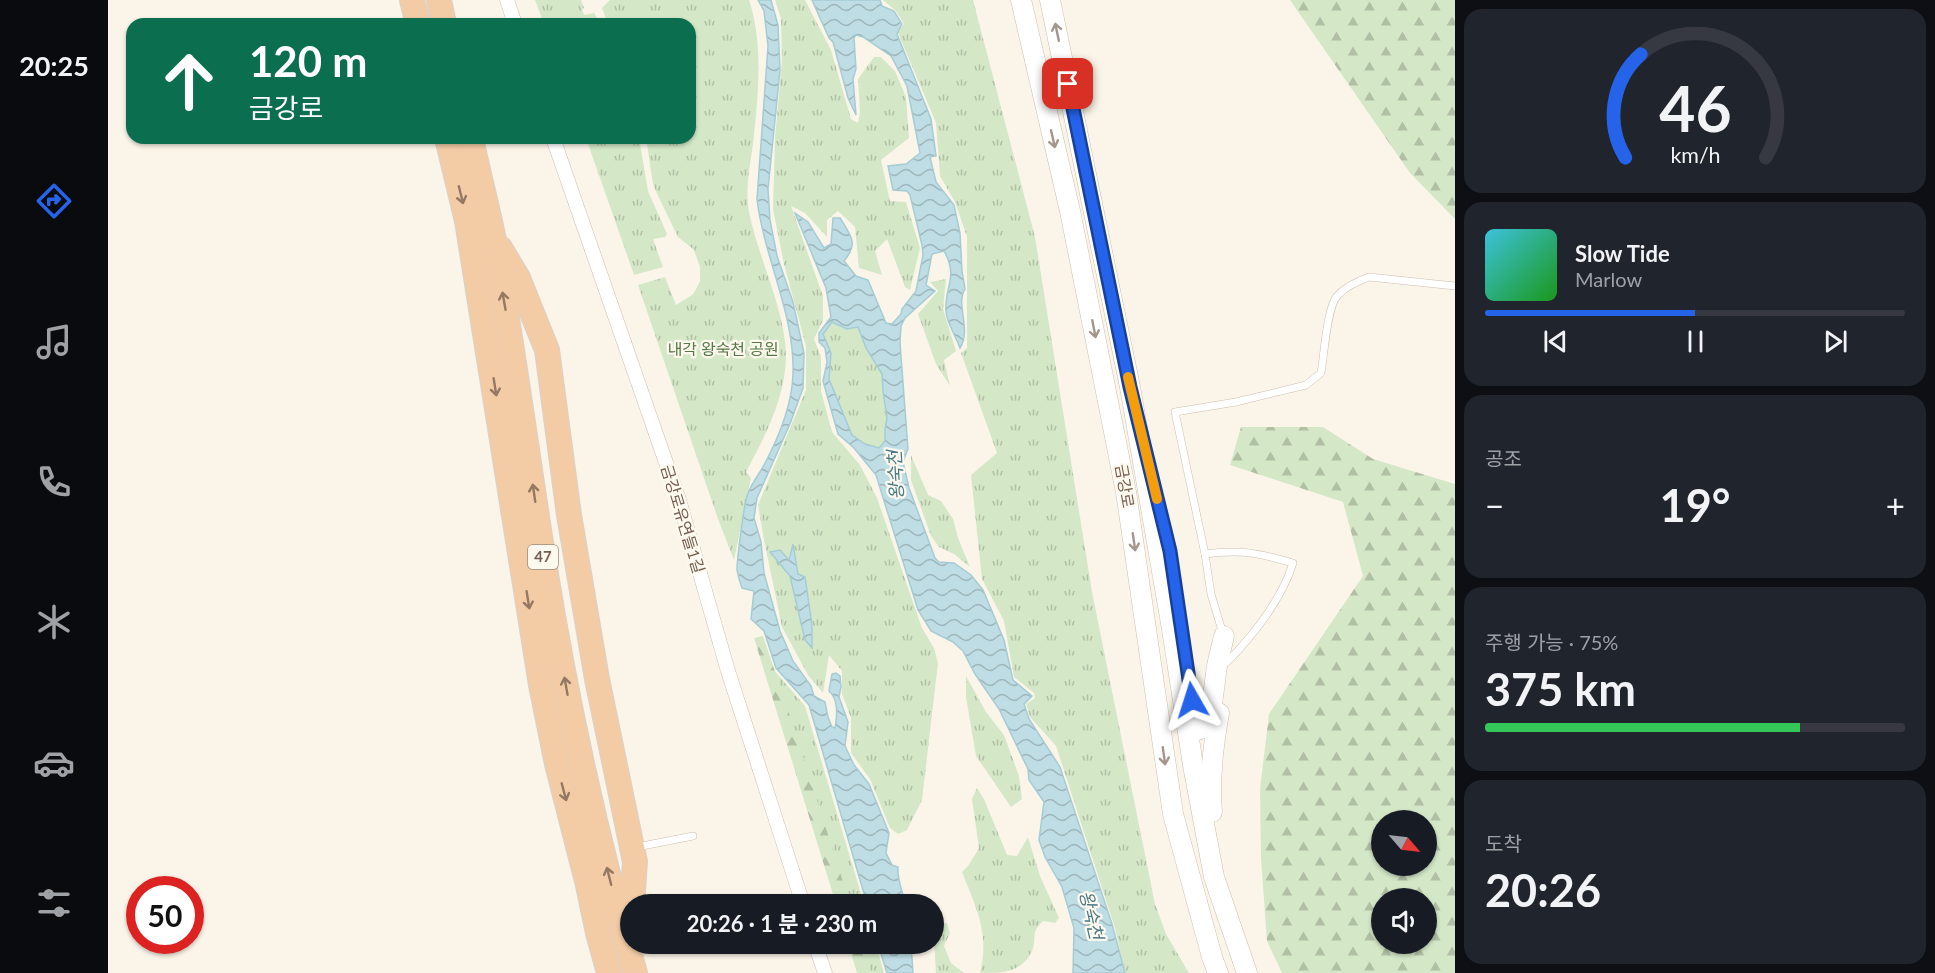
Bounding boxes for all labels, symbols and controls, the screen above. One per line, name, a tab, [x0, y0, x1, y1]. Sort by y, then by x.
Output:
one-way arrow	[1051, 22, 1062, 42]
text: 120 m	[249, 36, 367, 86]
icon: ahead	[150, 42, 228, 120]
text: 20:25	[19, 49, 89, 82]
pin	[1042, 58, 1093, 109]
icon: arrive	[1051, 67, 1084, 100]
text: 46	[1659, 70, 1731, 145]
text: 금강로	[249, 91, 324, 124]
one-way arrow	[1048, 129, 1060, 148]
text: km/h	[1670, 142, 1720, 168]
icon: directions	[33, 180, 75, 222]
one-way arrow	[455, 185, 467, 204]
text: Slow Tide	[1575, 240, 1670, 267]
text: Marlow	[1575, 267, 1642, 291]
one-way arrow	[498, 291, 509, 311]
one-way arrow	[1089, 319, 1100, 339]
icon: music	[33, 321, 75, 363]
icon: previous	[1539, 325, 1572, 358]
icon: pause	[1679, 325, 1712, 358]
icon: next	[1819, 325, 1852, 358]
park label: 내각 왕숙천 공원	[667, 339, 779, 358]
one-way arrow	[489, 376, 500, 396]
text: 공조	[1485, 446, 1522, 470]
water label: 왕숙천	[883, 447, 907, 500]
icon: phone	[33, 461, 75, 503]
street label: 금강로유연들1길	[658, 462, 709, 575]
street label: 금강로	[1112, 463, 1139, 510]
text: 19°	[1660, 478, 1730, 532]
one-way arrow	[529, 484, 540, 504]
text: −	[1485, 485, 1504, 525]
text: +	[1886, 485, 1905, 525]
one-way arrow	[1128, 531, 1139, 551]
road number: 47	[528, 545, 558, 569]
one-way arrow	[523, 590, 534, 609]
icon: climate	[33, 601, 75, 643]
text: 주행 가능 · 75%	[1485, 630, 1618, 654]
text: 375 km	[1485, 662, 1636, 716]
position arrow	[1160, 668, 1224, 732]
one-way arrow	[560, 676, 571, 696]
icon: car	[33, 742, 75, 784]
one-way arrow	[1159, 745, 1170, 765]
one-way arrow	[559, 782, 570, 801]
north arrow	[1371, 810, 1437, 876]
map controls	[1371, 810, 1437, 954]
text: 도착	[1485, 831, 1522, 855]
text: 20:26	[1485, 863, 1601, 917]
one-way arrow	[602, 867, 614, 886]
speed limit sign: 50	[126, 876, 204, 954]
icon: filters	[33, 882, 75, 924]
water label: 왕숙천	[1076, 888, 1109, 944]
button: sound	[1371, 888, 1437, 954]
text: 20:26 · 1 분 · 230 m	[687, 910, 877, 937]

